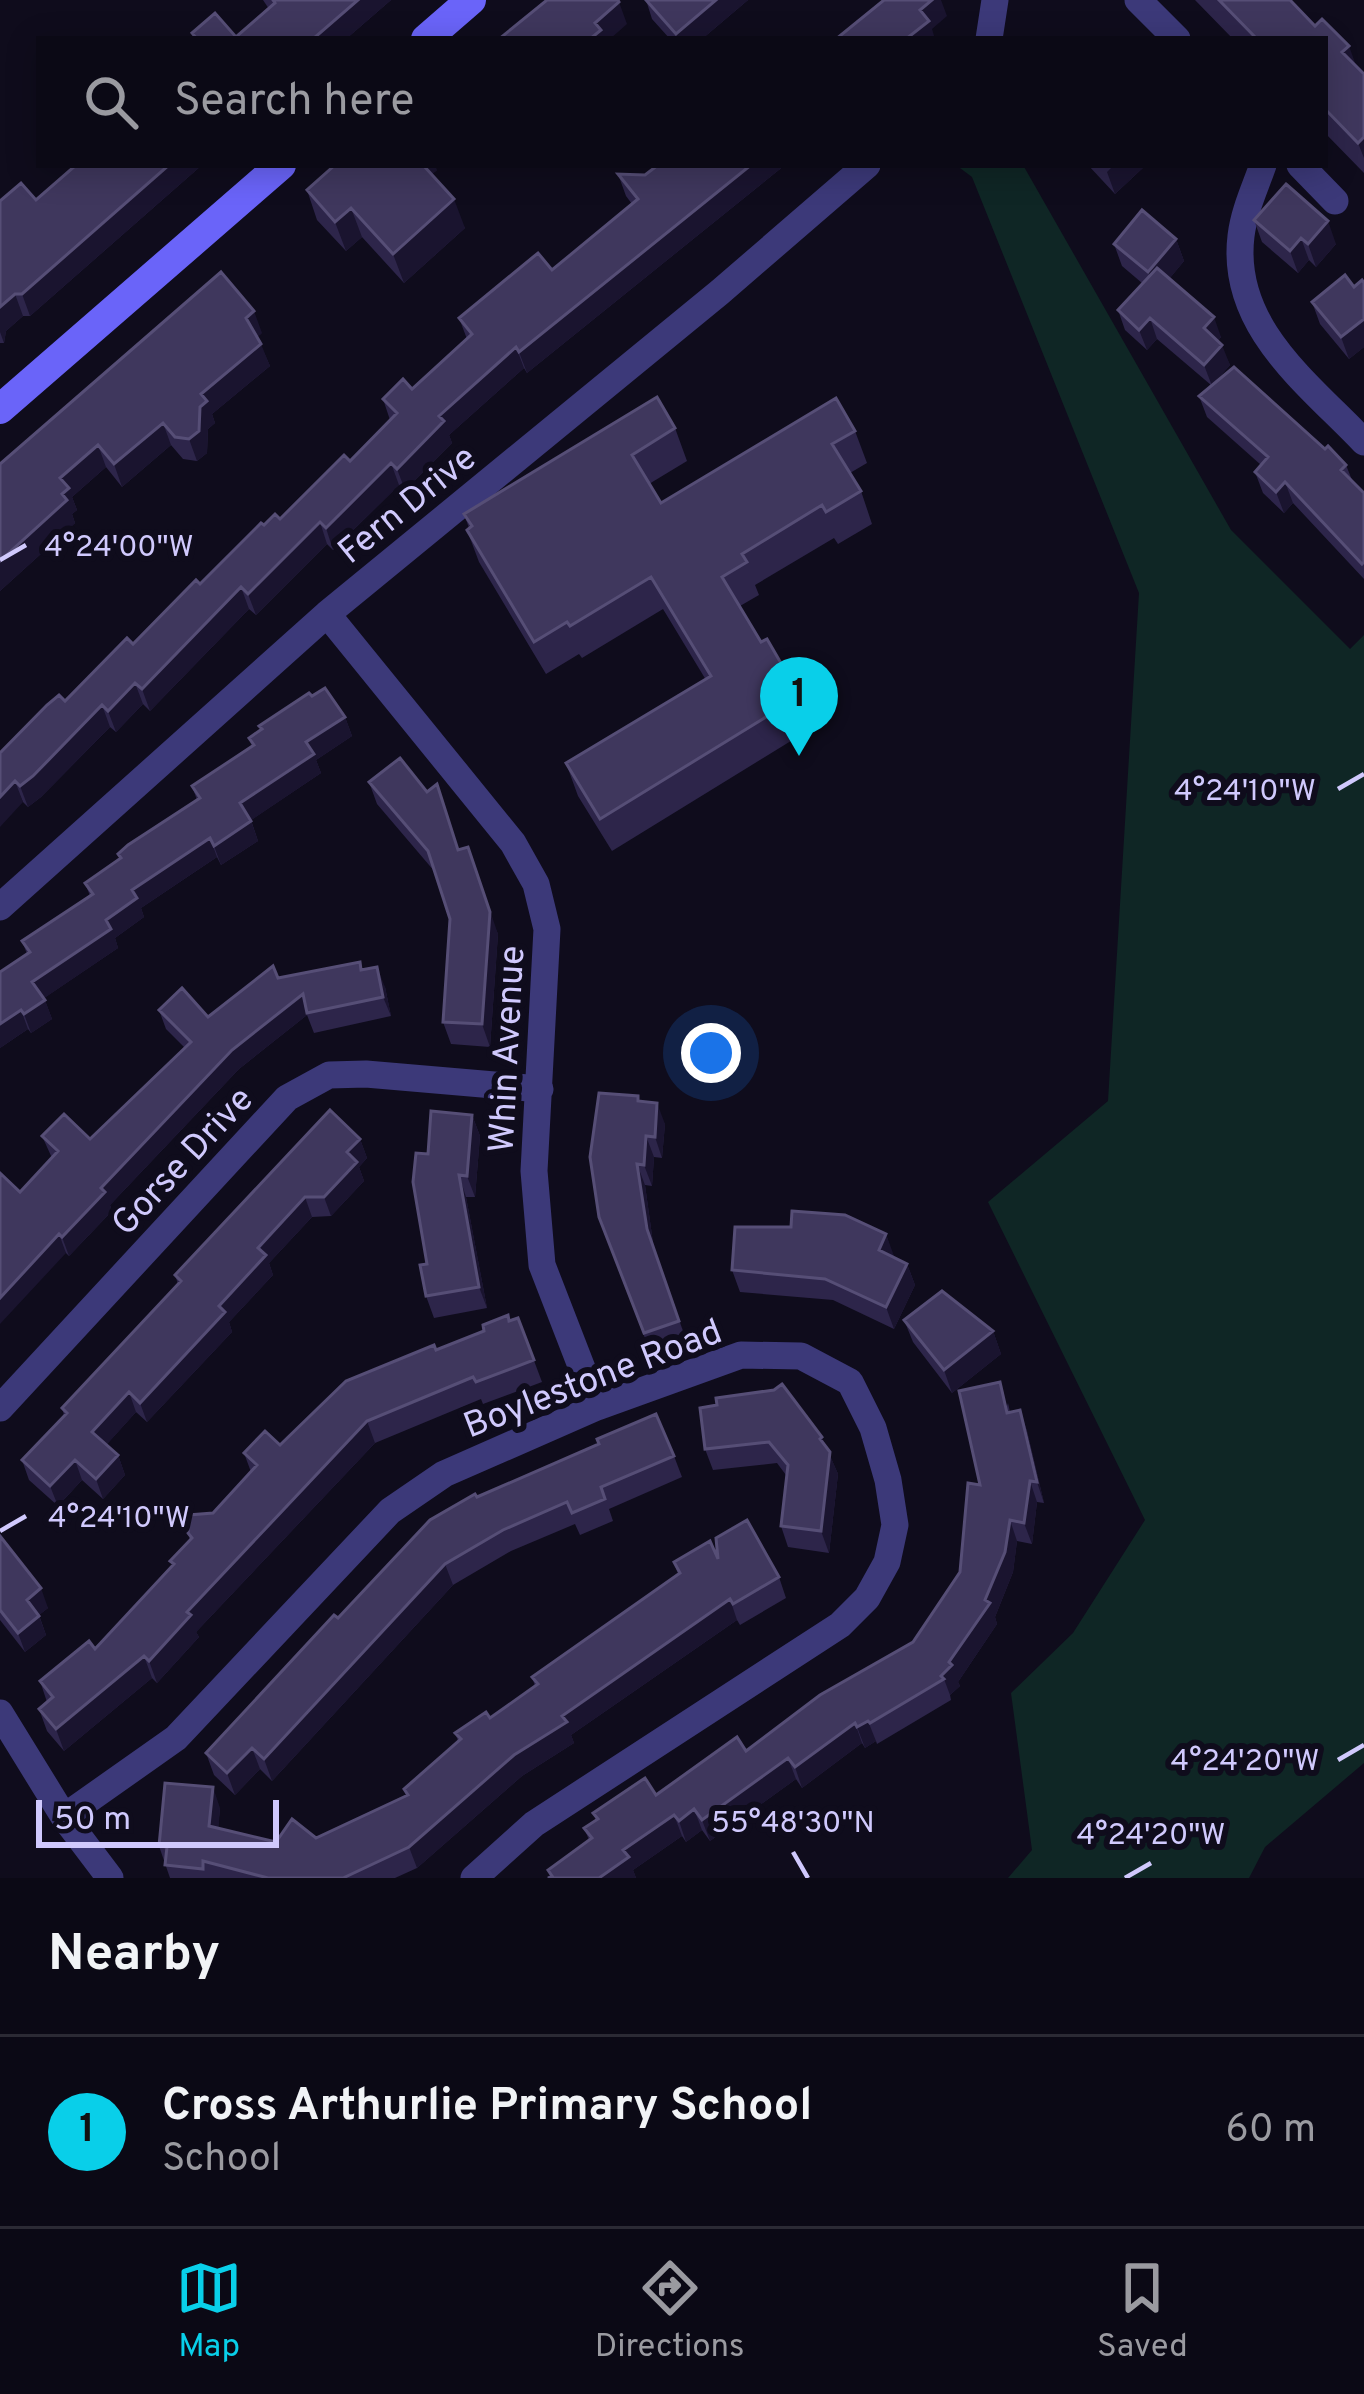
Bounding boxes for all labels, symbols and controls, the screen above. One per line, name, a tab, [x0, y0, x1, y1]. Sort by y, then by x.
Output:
search box	[36, 36, 1328, 168]
icon: search	[78, 69, 144, 135]
text: Search here	[174, 74, 414, 131]
street label: Fern Drive	[330, 436, 487, 576]
text: 4°24'00"W	[44, 530, 194, 567]
pin: 1	[760, 657, 838, 756]
text: 4°24'10"W	[1174, 774, 1316, 811]
street label: Whin Avenue	[481, 944, 537, 1154]
your location	[681, 1023, 741, 1083]
street label: Gorse Drive	[103, 1078, 265, 1247]
street label: Boylestone Road	[458, 1310, 729, 1451]
text: 4°24'10"W	[48, 1501, 190, 1538]
text: 4°24'20"W	[1171, 1744, 1319, 1781]
scale bar	[36, 1794, 279, 1847]
text: 50 m	[54, 1800, 131, 1842]
text: 55°48'30"N	[711, 1806, 875, 1843]
text: 4°24'20"W	[1077, 1818, 1225, 1855]
text: Nearby	[48, 1924, 220, 1989]
text: Cross Arthurlie Primary School	[162, 2079, 812, 2136]
text: 1	[79, 2107, 95, 2156]
text: 60 m	[1225, 2107, 1316, 2156]
text: School	[162, 2136, 281, 2185]
tab: Map	[176, 2255, 242, 2369]
tab: Directions	[595, 2255, 745, 2369]
tab: Saved	[1097, 2255, 1188, 2369]

